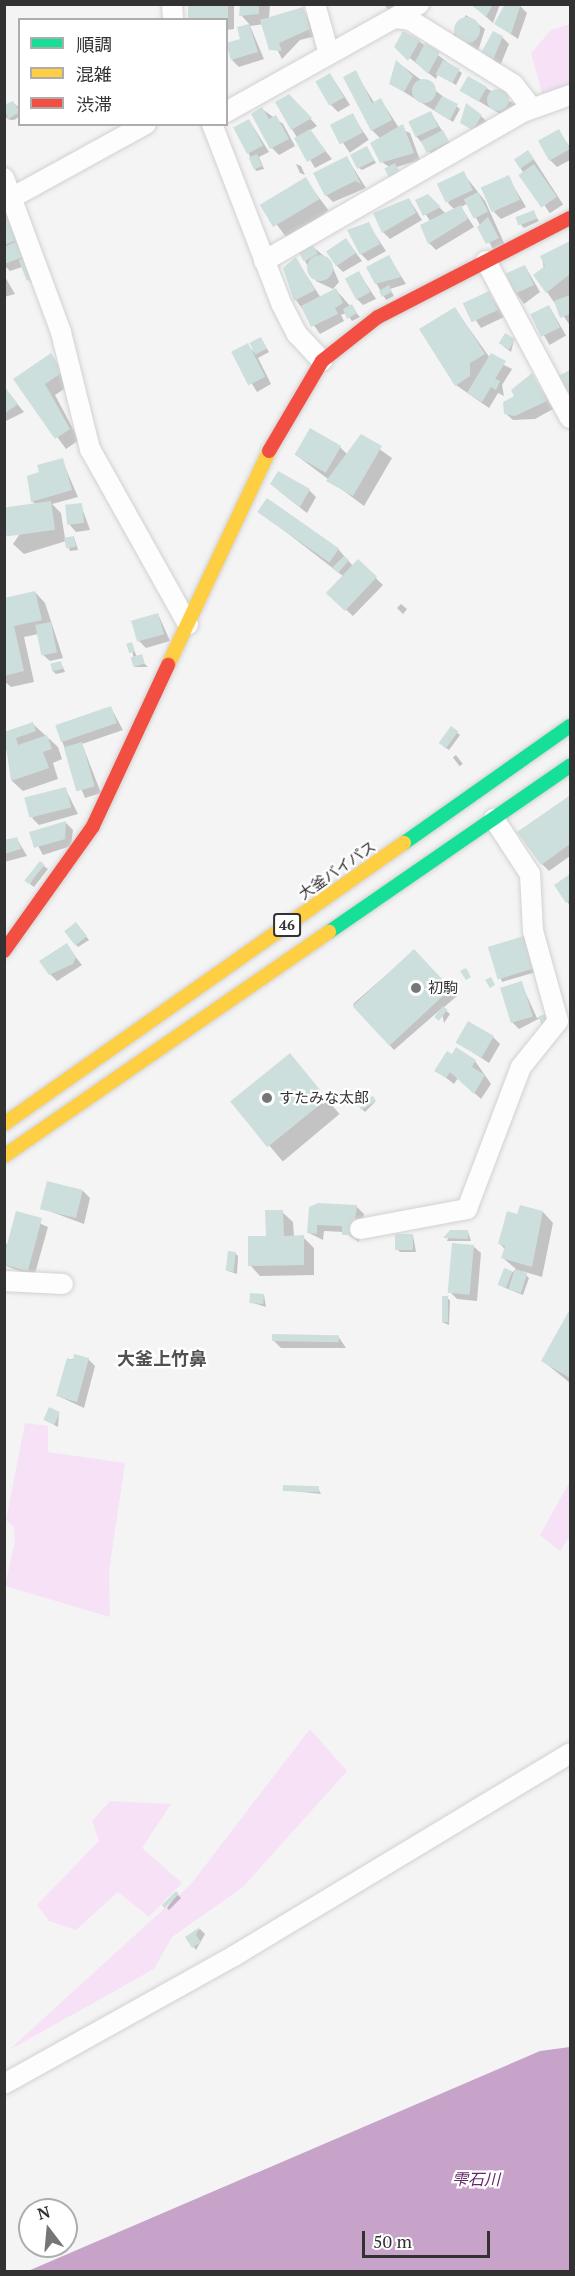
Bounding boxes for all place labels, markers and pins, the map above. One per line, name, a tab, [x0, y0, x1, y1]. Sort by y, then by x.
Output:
place label: 初駒	[428, 979, 458, 997]
marker: 初駒	[409, 981, 423, 995]
place label: すたみな太郎	[279, 1089, 369, 1107]
marker: すたみな太郎	[260, 1091, 274, 1105]

